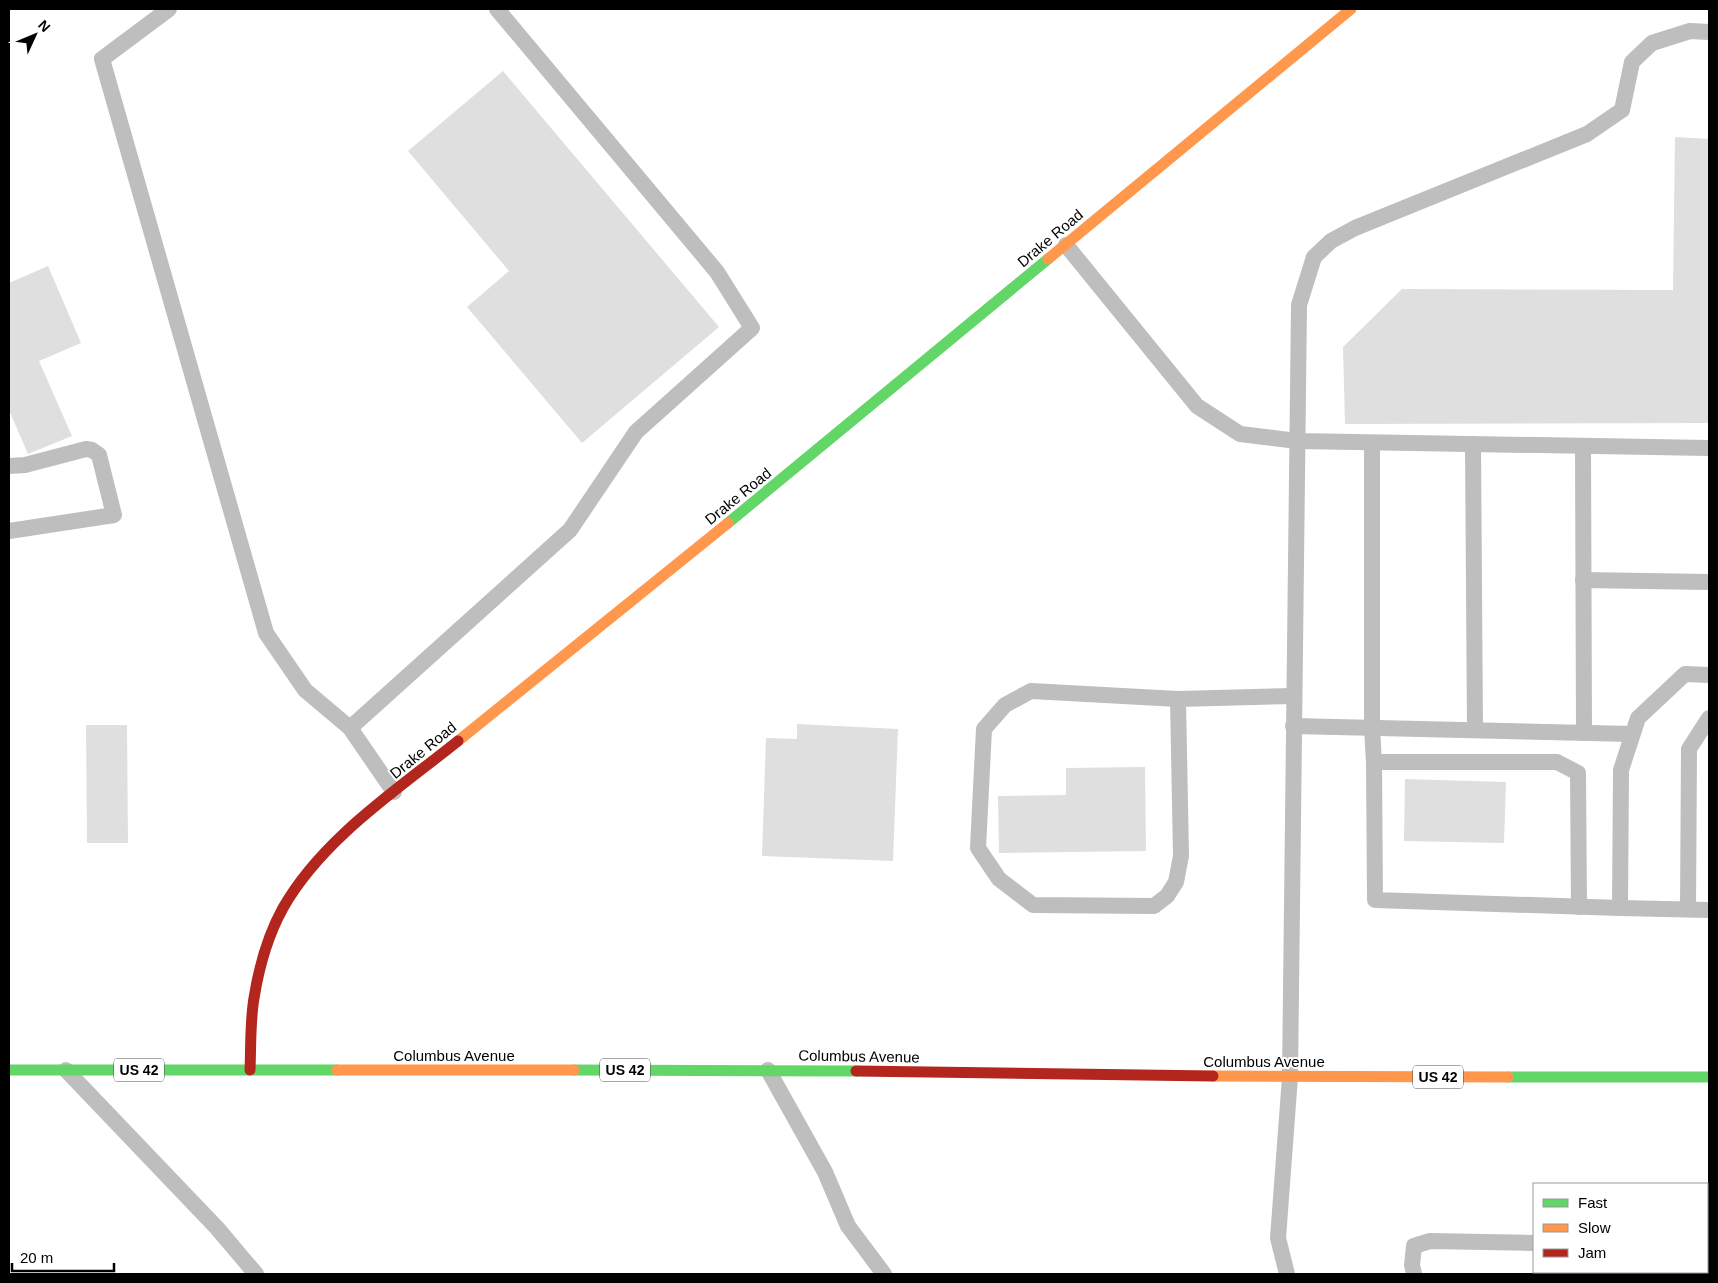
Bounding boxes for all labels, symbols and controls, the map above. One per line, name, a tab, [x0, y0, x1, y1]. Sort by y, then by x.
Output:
north arrow	[10, 10, 60, 60]
text: N	[35, 17, 54, 35]
street label: Drake Road	[1014, 206, 1086, 270]
street label: Drake Road	[702, 464, 774, 528]
street label: Drake Road	[387, 718, 459, 782]
street label: Columbus Avenue	[798, 1046, 920, 1066]
street label: Columbus Avenue	[393, 1047, 515, 1064]
street label: Columbus Avenue	[1203, 1053, 1325, 1070]
road number: US 42	[114, 1058, 164, 1082]
road number: US 42	[600, 1058, 650, 1082]
road number: US 42	[1413, 1066, 1463, 1088]
legend	[1533, 1183, 1708, 1273]
text: Fast	[1578, 1194, 1608, 1211]
text: Slow	[1578, 1219, 1611, 1236]
scale bar	[12, 1240, 115, 1272]
text: Jam	[1578, 1244, 1606, 1261]
text: 20 m	[20, 1249, 53, 1266]

